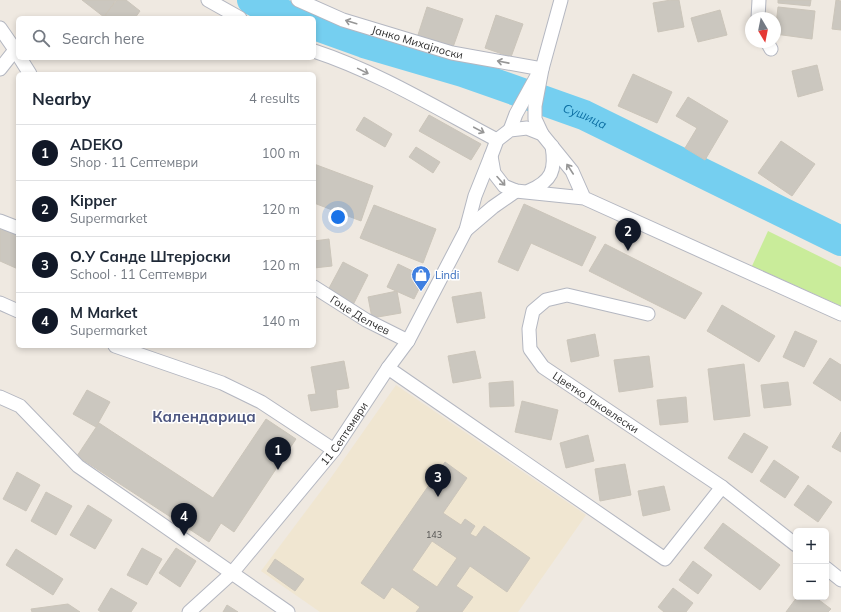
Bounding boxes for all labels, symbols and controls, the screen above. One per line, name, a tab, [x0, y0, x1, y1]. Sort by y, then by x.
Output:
north arrow	[745, 12, 781, 48]
search box	[16, 16, 316, 60]
one-way arrow	[344, 18, 357, 25]
street label: Јанко Михајлоски	[370, 22, 464, 62]
icon: search	[30, 27, 52, 49]
text: Search here	[62, 29, 144, 48]
one-way arrow	[497, 58, 510, 66]
one-way arrow	[357, 68, 369, 75]
text: Nearby	[32, 88, 91, 109]
text: 4 results	[249, 90, 300, 106]
water label: Сушица	[561, 100, 609, 132]
one-way arrow	[472, 127, 484, 135]
text: ADEKO	[70, 135, 123, 154]
text: 1	[41, 145, 49, 161]
text: 100 m	[262, 145, 300, 161]
text: Shop · 11 Септември	[70, 154, 198, 170]
one-way arrow	[566, 163, 574, 175]
one-way arrow	[496, 176, 506, 186]
text: Kipper	[70, 191, 117, 210]
text: 2	[41, 201, 49, 217]
text: 120 m	[262, 201, 300, 217]
your location	[328, 207, 348, 227]
text: Supermarket	[70, 210, 147, 226]
pin: 2	[615, 218, 641, 251]
text: О.У Санде Штерјоски	[70, 247, 231, 266]
text: 3	[41, 257, 49, 273]
text: 120 m	[262, 257, 300, 273]
shop icon: Lindi	[410, 264, 432, 292]
text: School · 11 Септември	[70, 266, 207, 282]
place label: Lindi	[435, 268, 459, 282]
street label: Гоце Делчев	[328, 292, 392, 338]
text: M Market	[70, 303, 137, 322]
text: 4	[41, 313, 49, 329]
text: 140 m	[262, 313, 300, 329]
text: Supermarket	[70, 322, 147, 338]
street label: Цветко Јаковлески	[550, 369, 641, 436]
street label: 11 Септември	[317, 399, 371, 468]
district label: Календарица	[152, 407, 256, 426]
pin: 1	[265, 437, 291, 470]
pin: 3	[425, 464, 451, 497]
pin: 4	[171, 503, 197, 536]
map controls	[793, 528, 829, 600]
button: +	[793, 528, 829, 564]
house number: 143	[426, 529, 442, 540]
button: −	[793, 564, 829, 600]

